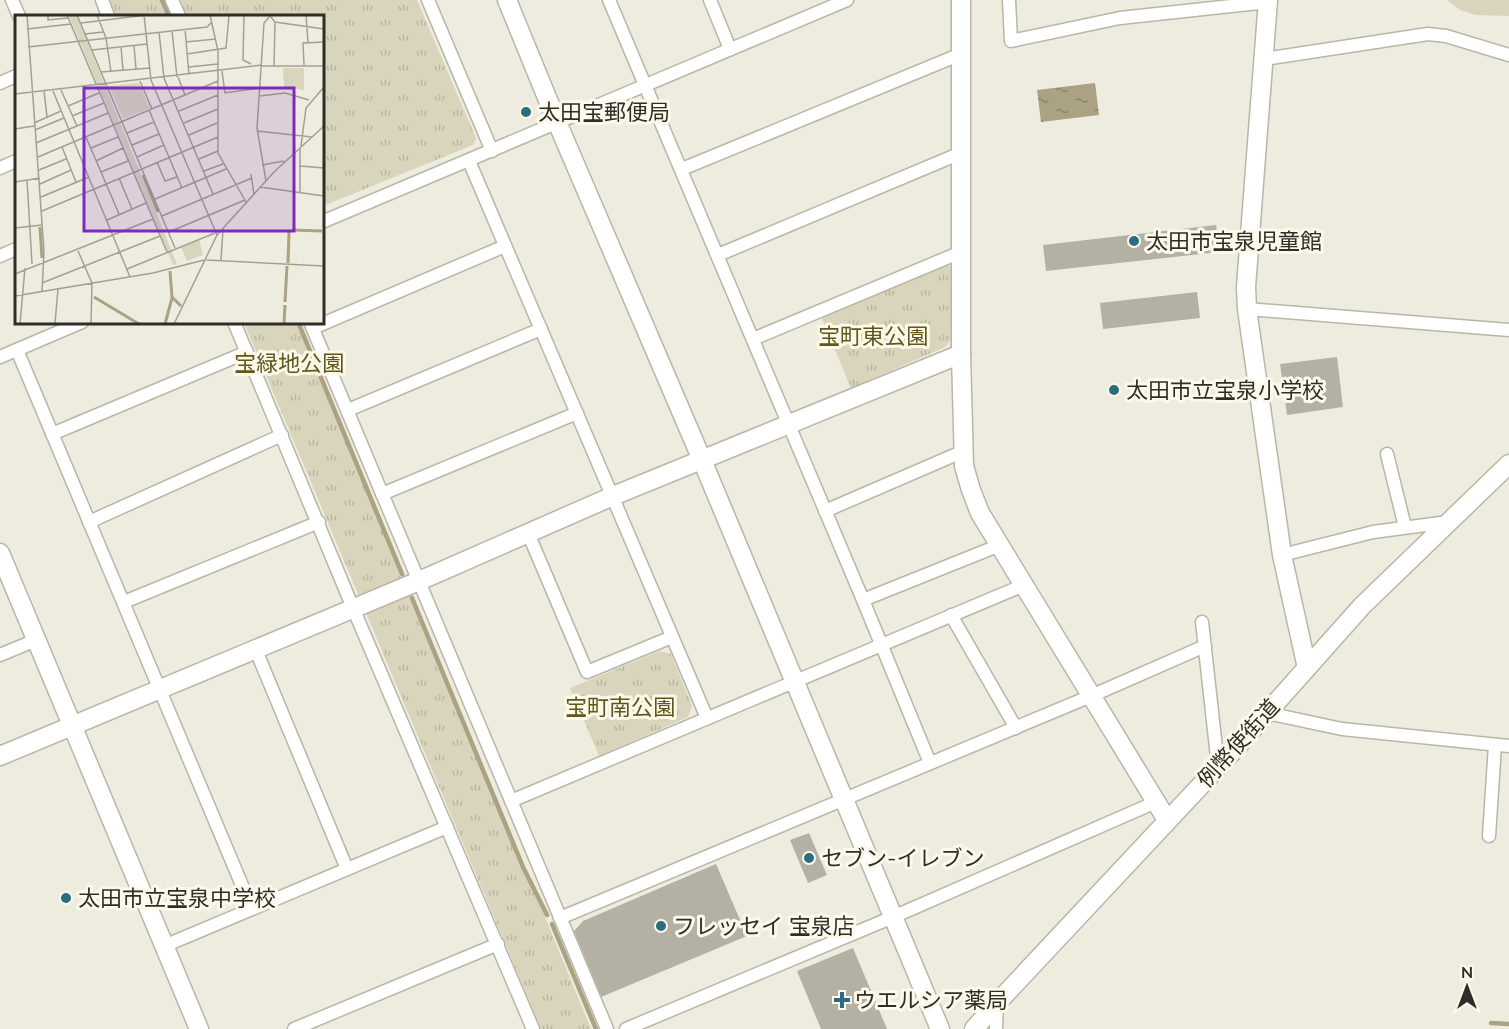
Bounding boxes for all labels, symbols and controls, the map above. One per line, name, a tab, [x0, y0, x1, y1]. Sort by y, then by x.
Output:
inset map	[15, 15, 324, 324]
place label: 太田宝郵便局	[538, 98, 670, 126]
marker: 太田宝郵便局	[519, 105, 533, 119]
place label: 太田市宝泉児童館	[1146, 227, 1322, 255]
marker: 太田市宝泉児童館	[1127, 234, 1141, 248]
park label: 宝町東公園	[818, 322, 928, 350]
park label: 宝緑地公園	[234, 349, 344, 377]
place label: 太田市立宝泉小学校	[1126, 376, 1324, 404]
marker: 太田市立宝泉小学校	[1107, 383, 1121, 397]
park label: 宝町南公園	[565, 693, 675, 721]
street label: 例幣使街道	[1191, 693, 1285, 793]
place label: セブン-イレブン	[821, 844, 984, 872]
marker: セブン-イレブン	[802, 851, 816, 865]
place label: 太田市立宝泉中学校	[78, 884, 276, 912]
marker: 太田市立宝泉中学校	[59, 891, 73, 905]
place label: フレッセイ 宝泉店	[673, 912, 855, 940]
marker: フレッセイ 宝泉店	[654, 919, 668, 933]
north arrow	[1437, 957, 1497, 1017]
text: N	[1461, 962, 1473, 982]
place label: ウエルシア薬局	[854, 986, 1008, 1014]
marker: ウエルシア薬局	[835, 993, 849, 1007]

